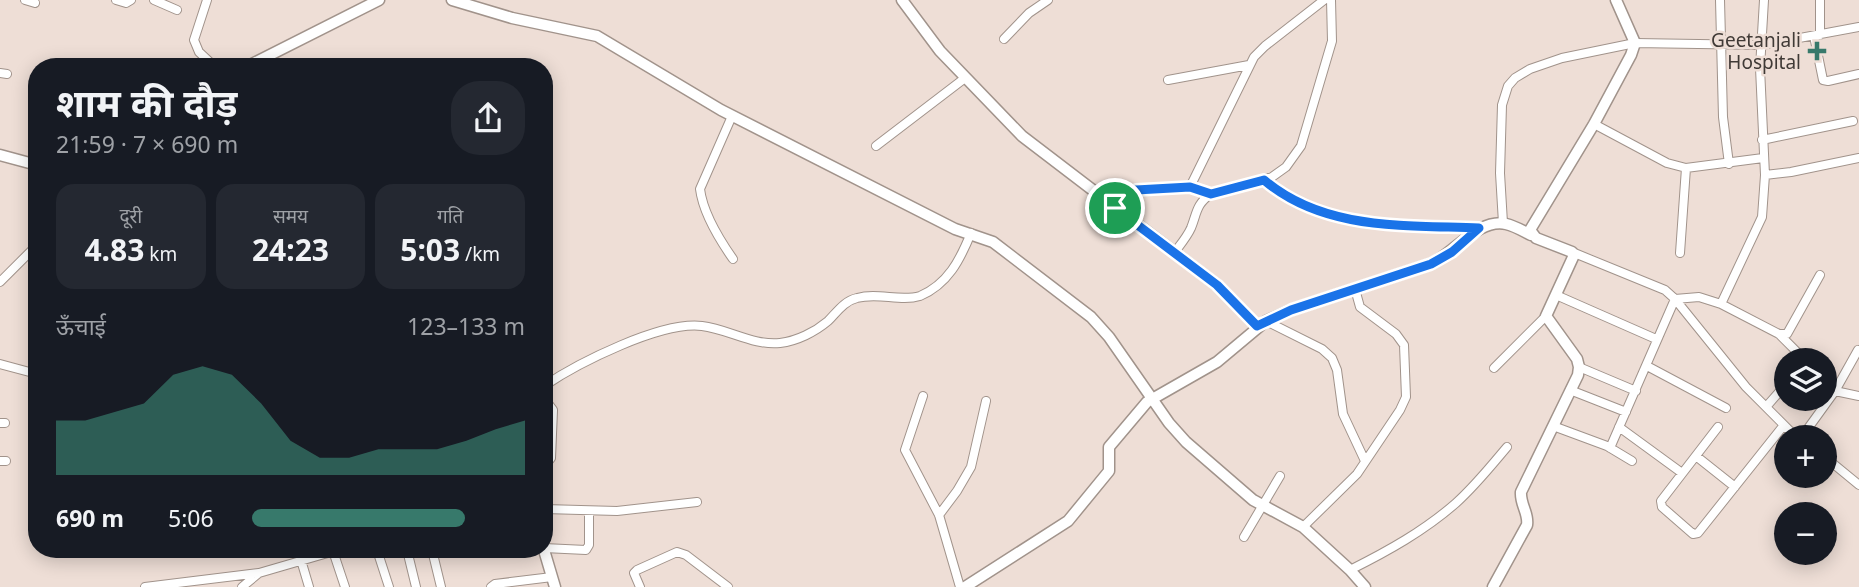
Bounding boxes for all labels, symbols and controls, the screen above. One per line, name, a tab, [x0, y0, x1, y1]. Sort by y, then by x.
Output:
place label: Geetanjali Hospital	[1711, 27, 1801, 75]
marker: Geetanjali Hospital	[1807, 41, 1827, 61]
text: शाम की दौड़	[56, 76, 237, 128]
button: share	[451, 81, 525, 155]
text: 21:59 · 7 × 690 m	[56, 128, 238, 160]
pin	[1085, 178, 1145, 238]
icon: arrive	[1096, 189, 1134, 227]
text: दूरी	[119, 203, 142, 229]
text: समय	[273, 203, 308, 229]
text: गति	[437, 203, 463, 229]
text: 4.83	[84, 229, 144, 270]
text: 24:23	[252, 229, 329, 270]
text: 5:03	[400, 229, 460, 270]
text: km	[144, 241, 177, 267]
text: /km	[460, 241, 500, 267]
text: ऊँचाई	[56, 310, 106, 342]
text: 123–133 m	[407, 310, 525, 342]
map controls	[1774, 348, 1837, 565]
button: layers	[1774, 348, 1837, 411]
button: +	[1774, 425, 1837, 488]
text: 690 m	[56, 502, 124, 534]
text: 5:06	[168, 502, 214, 534]
button: −	[1774, 502, 1837, 565]

